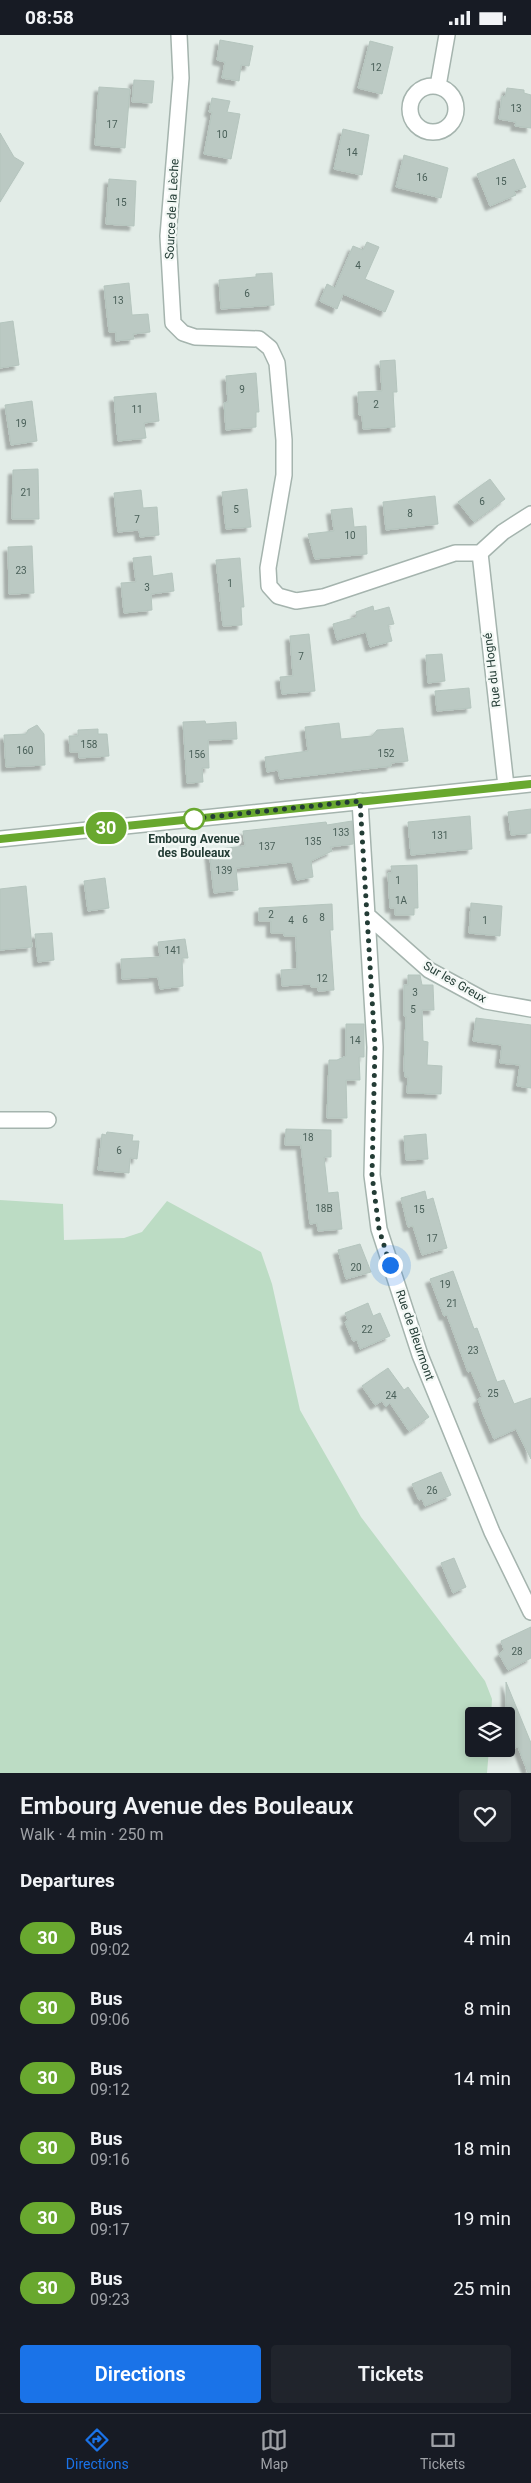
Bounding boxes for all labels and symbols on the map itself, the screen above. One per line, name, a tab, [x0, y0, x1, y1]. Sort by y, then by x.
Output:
house number: 12	[370, 62, 382, 73]
house number: 13	[510, 103, 522, 114]
house number: 17	[106, 119, 118, 130]
house number: 10	[216, 129, 228, 140]
house number: 14	[346, 147, 358, 158]
street label: Source de la Lèche	[162, 158, 182, 260]
house number: 16	[416, 172, 428, 183]
house number: 15	[495, 176, 507, 187]
house number: 15	[115, 197, 127, 208]
house number: 4	[355, 260, 361, 271]
house number: 6	[244, 288, 250, 299]
house number: 13	[112, 295, 124, 306]
house number: 9	[239, 384, 245, 395]
house number: 2	[373, 399, 379, 410]
house number: 11	[131, 404, 143, 415]
house number: 19	[15, 418, 27, 429]
house number: 21	[20, 487, 32, 498]
house number: 6	[479, 496, 485, 507]
house number: 5	[233, 504, 239, 515]
house number: 8	[407, 508, 413, 519]
house number: 7	[134, 514, 140, 525]
house number: 10	[344, 530, 356, 541]
house number: 23	[15, 565, 27, 576]
house number: 1	[227, 578, 233, 589]
house number: 3	[144, 582, 150, 593]
street label: Rue du Hogné	[480, 632, 504, 708]
house number: 7	[298, 651, 304, 662]
house number: 158	[81, 739, 98, 750]
house number: 160	[17, 745, 34, 756]
house number: 152	[378, 748, 395, 759]
house number: 156	[189, 749, 206, 760]
marker: Embourg Avenue des Bouleaux	[183, 808, 205, 830]
line badge: 30	[84, 812, 128, 844]
house number: 133	[333, 827, 349, 838]
house number: 131	[432, 830, 448, 841]
place label: Embourg Avenue des Bouleaux	[148, 832, 240, 860]
house number: 135	[305, 836, 322, 847]
house number: 137	[259, 841, 276, 852]
house number: 139	[216, 865, 232, 876]
house number: 1	[395, 875, 401, 886]
house number: 1A	[395, 895, 408, 906]
house number: 2	[268, 909, 274, 920]
house number: 8	[319, 912, 325, 923]
house number: 6	[302, 914, 308, 925]
house number: 4	[288, 915, 294, 926]
house number: 1	[482, 915, 488, 926]
house number: 141	[165, 945, 181, 956]
street label: Sur les Greux	[421, 958, 489, 1006]
house number: 12	[316, 973, 328, 984]
house number: 3	[412, 987, 418, 998]
house number: 5	[410, 1004, 416, 1015]
house number: 14	[349, 1035, 361, 1046]
house number: 18	[302, 1132, 314, 1143]
house number: 6	[116, 1145, 122, 1156]
house number: 18B	[315, 1203, 333, 1214]
house number: 15	[413, 1204, 425, 1215]
house number: 17	[426, 1233, 438, 1244]
your location	[378, 1253, 403, 1278]
house number: 20	[350, 1262, 362, 1273]
house number: 19	[439, 1279, 451, 1290]
street label: Rue de Bleurmont	[393, 1288, 437, 1382]
house number: 21	[446, 1298, 458, 1309]
house number: 22	[361, 1324, 373, 1335]
house number: 23	[467, 1345, 479, 1356]
house number: 25	[487, 1388, 499, 1399]
house number: 24	[385, 1390, 397, 1401]
house number: 26	[426, 1485, 438, 1496]
house number: 28	[511, 1646, 523, 1657]

